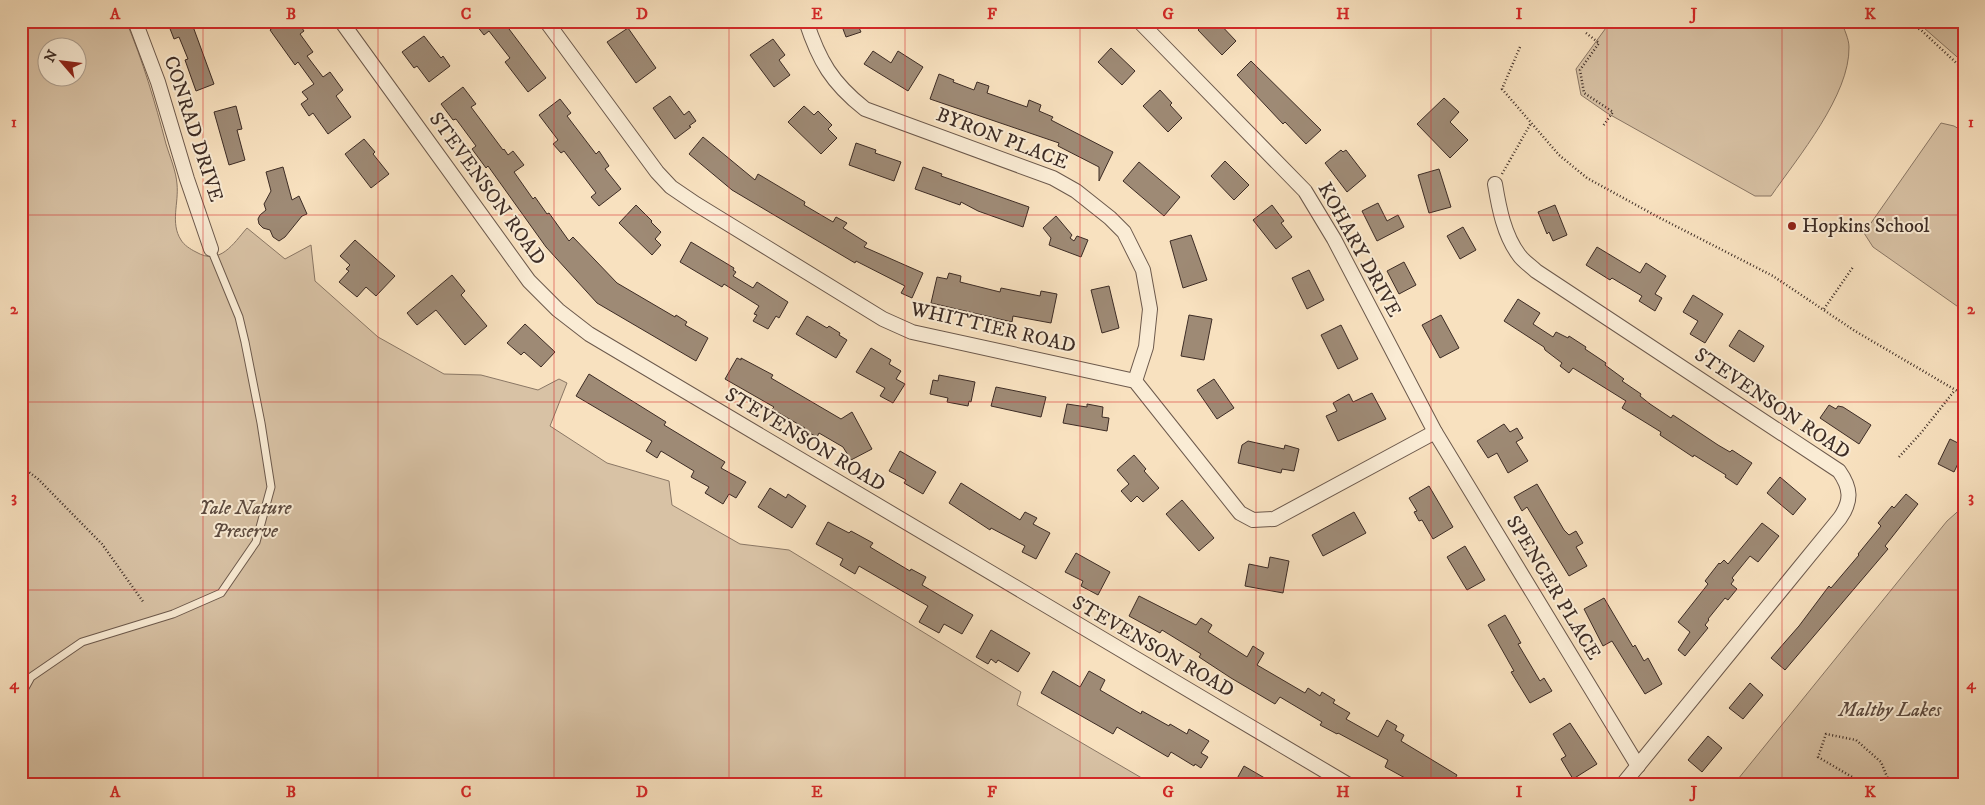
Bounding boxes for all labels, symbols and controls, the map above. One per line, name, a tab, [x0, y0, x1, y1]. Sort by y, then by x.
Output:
text: A	[109, 4, 121, 24]
text: B	[286, 4, 296, 24]
text: C	[461, 4, 471, 24]
text: D	[636, 4, 648, 24]
text: E	[811, 4, 823, 24]
text: F	[987, 4, 997, 24]
text: G	[1162, 4, 1174, 24]
text: H	[1336, 4, 1350, 24]
text: I	[1516, 4, 1523, 24]
text: J	[1689, 4, 1698, 24]
text: K	[1864, 4, 1876, 24]
north arrow	[38, 38, 88, 88]
text: N	[41, 47, 62, 66]
street label: CONRAD DRIVE	[158, 53, 228, 205]
street label: BYRON PLACE	[932, 102, 1072, 176]
street label: STEVENSON ROAD	[423, 108, 551, 270]
text: 1	[11, 112, 17, 132]
text: 1	[1968, 112, 1974, 132]
street label: KOHARY DRIVE	[1312, 178, 1406, 322]
place label: Hopkins School	[1802, 214, 1930, 239]
marker: Hopkins School	[1786, 220, 1798, 232]
street label: WHITTIER ROAD	[907, 297, 1078, 359]
text: 2	[10, 299, 19, 319]
text: 2	[1967, 299, 1976, 319]
street label: STEVENSON ROAD	[1689, 343, 1855, 466]
street label: STEVENSON ROAD	[720, 382, 890, 498]
text: 3	[11, 487, 17, 507]
text: 3	[1968, 487, 1974, 507]
park label: Yale Nature Preserve	[199, 496, 292, 544]
street label: SPENCER PLACE	[1500, 511, 1606, 665]
street label: STEVENSON ROAD	[1068, 590, 1238, 704]
text: 4	[8, 674, 19, 694]
text: 4	[1965, 674, 1976, 694]
park label: Maltby Lakes	[1837, 698, 1942, 723]
text: A	[109, 782, 121, 802]
text: B	[286, 782, 296, 802]
text: C	[461, 782, 471, 802]
text: D	[636, 782, 648, 802]
text: E	[811, 782, 823, 802]
text: F	[987, 782, 997, 802]
text: G	[1162, 782, 1174, 802]
text: H	[1336, 782, 1350, 802]
text: I	[1516, 782, 1523, 802]
text: J	[1689, 782, 1698, 802]
text: K	[1864, 782, 1876, 802]

